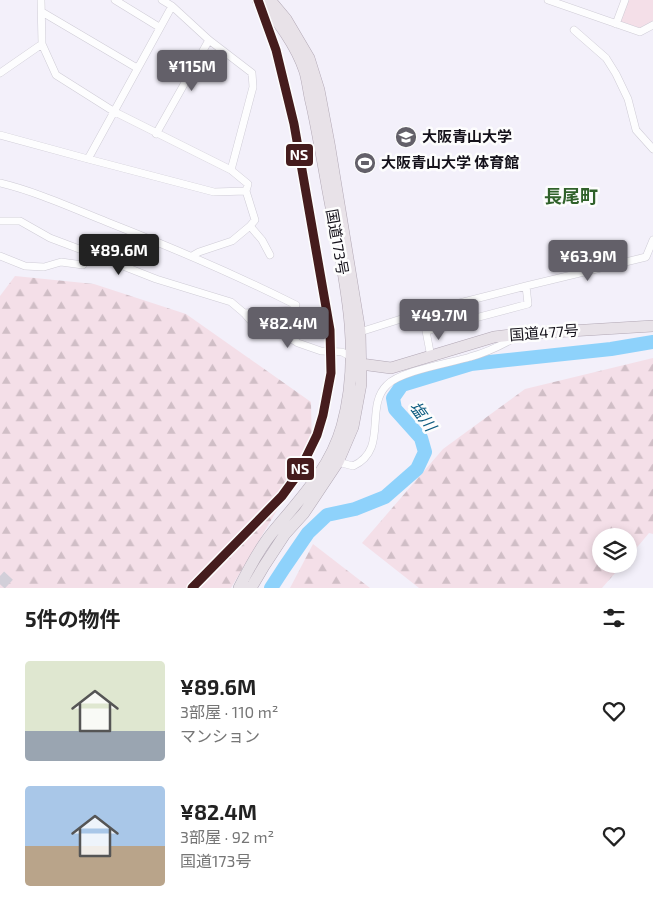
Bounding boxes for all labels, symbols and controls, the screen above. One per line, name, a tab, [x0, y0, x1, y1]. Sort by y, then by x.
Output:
pin: ¥115M	[157, 49, 227, 92]
text: ¥115M	[168, 56, 216, 75]
school or university icon: 大阪青山大学	[394, 125, 418, 149]
place label: 大阪青山大学	[422, 127, 512, 145]
line badge: NS	[285, 143, 314, 167]
text: NS	[290, 146, 308, 163]
sports icon: 大阪青山大学 体育館	[353, 151, 377, 175]
place label: 大阪青山大学 体育館	[381, 153, 519, 171]
district label: 長尾町	[544, 185, 598, 207]
street label: 国道173号	[323, 207, 353, 276]
pin: ¥89.6M	[78, 234, 160, 276]
text: ¥89.6M	[90, 240, 148, 259]
pin: ¥63.9M	[547, 240, 629, 282]
text: ¥63.9M	[559, 246, 617, 265]
pin: ¥49.7M	[398, 298, 480, 341]
text: ¥49.7M	[411, 305, 467, 324]
pin: ¥82.4M	[247, 306, 329, 349]
text: ¥82.4M	[259, 313, 317, 332]
street label: 国道477号	[509, 321, 579, 343]
water label: 塩川	[406, 397, 442, 436]
line badge: NS	[286, 457, 315, 481]
text: NS	[291, 460, 309, 477]
map controls	[592, 528, 637, 573]
button: layers	[592, 528, 637, 573]
icon: filters	[600, 604, 628, 632]
text: 5件の物件	[25, 606, 121, 631]
text: ¥89.6M	[180, 674, 256, 699]
icon: home	[65, 681, 125, 741]
icon: heart	[600, 697, 628, 725]
text: 3部屋 · 110 m²	[180, 702, 278, 721]
text: マンション	[180, 726, 260, 745]
text: ¥82.4M	[180, 799, 257, 824]
icon: home	[65, 806, 125, 866]
icon: heart	[600, 822, 628, 850]
text: 3部屋 · 92 m²	[180, 827, 274, 846]
text: 国道173号	[180, 851, 251, 870]

